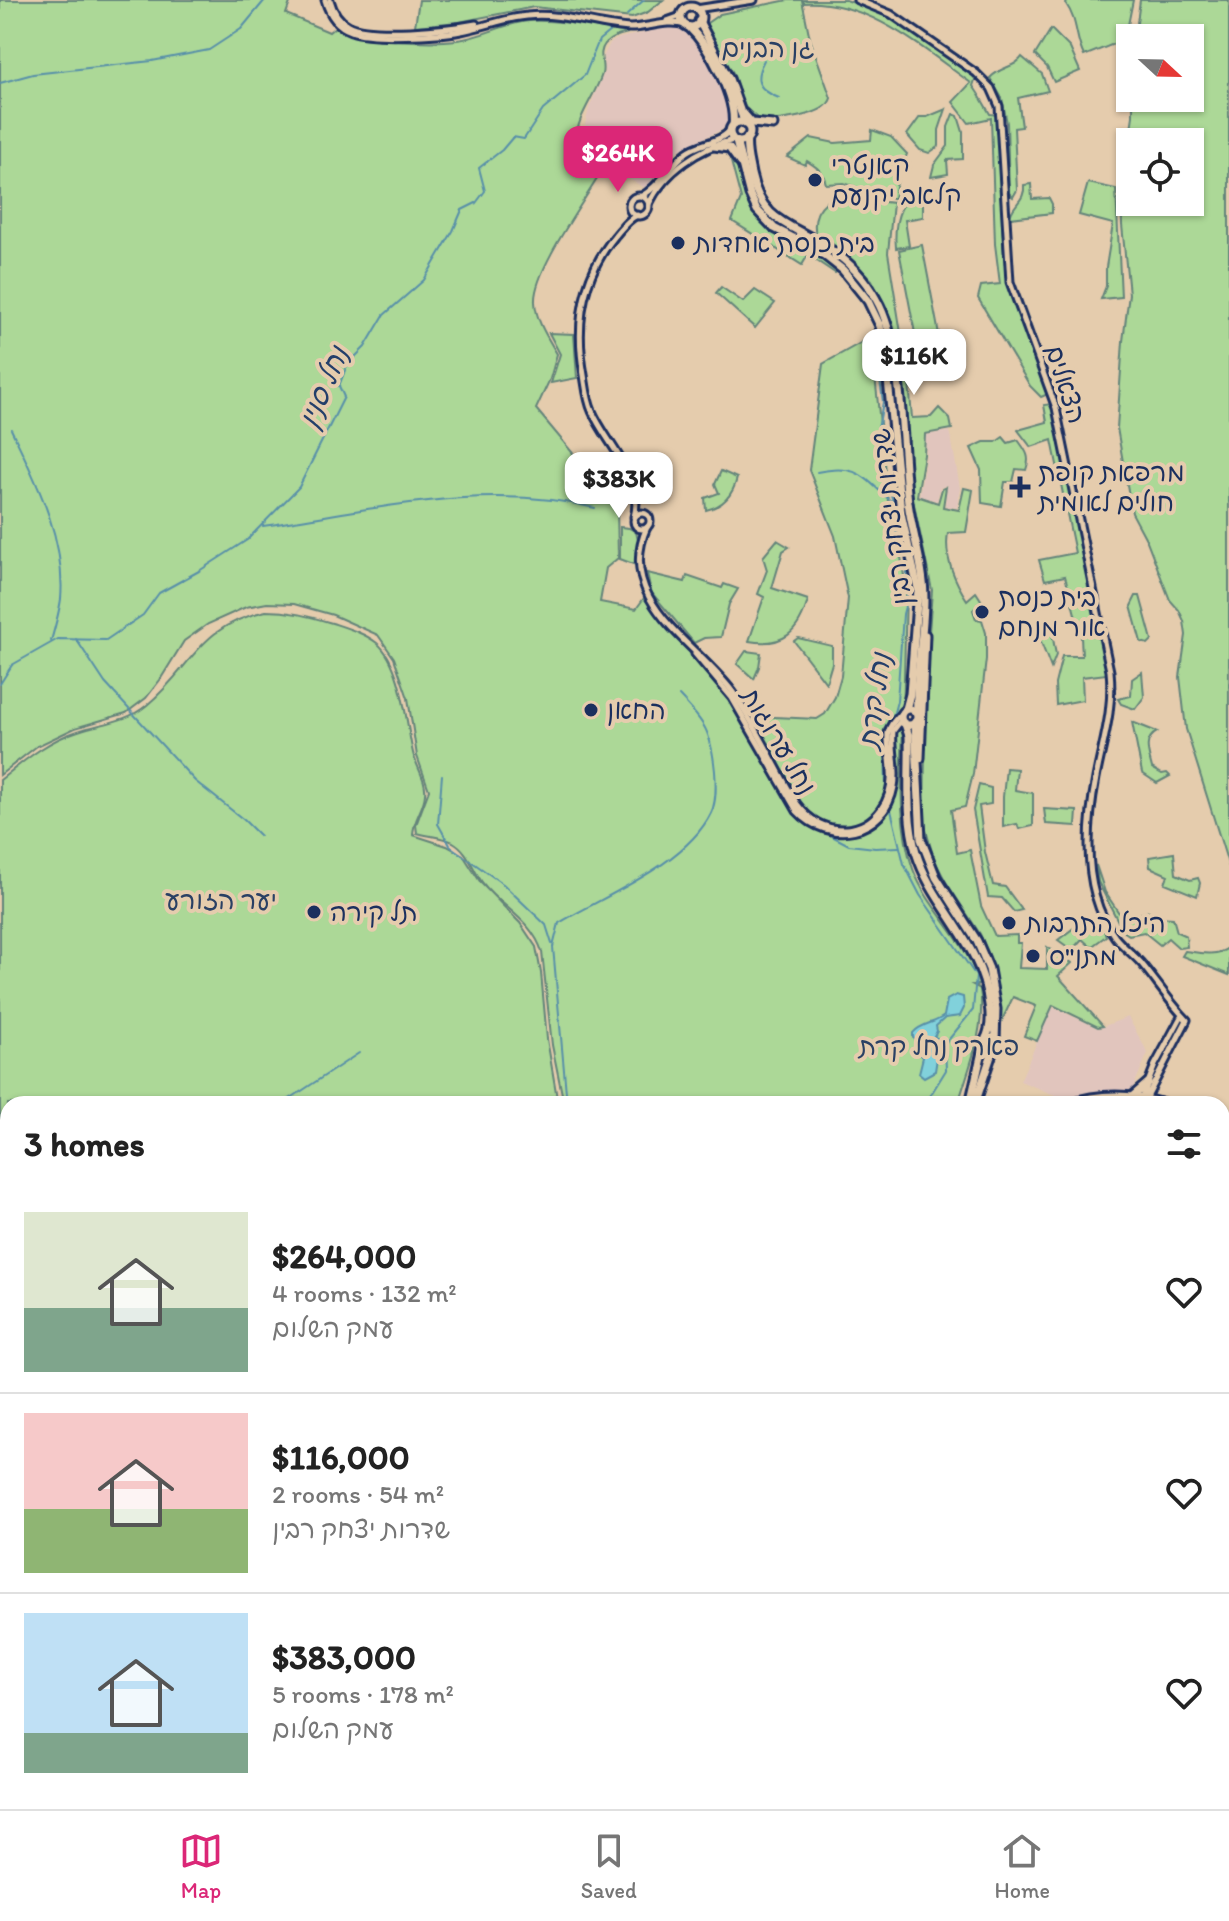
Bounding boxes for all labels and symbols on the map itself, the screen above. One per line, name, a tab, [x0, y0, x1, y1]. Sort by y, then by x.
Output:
north arrow	[1116, 24, 1204, 112]
park label: גן הבנים	[721, 32, 815, 64]
pin: $264K	[562, 126, 674, 194]
place label: קאנטרי קלאב יקנעם	[831, 149, 961, 211]
marker: קאנטרי קלאב יקנעם	[806, 171, 824, 189]
place label: בית כנסת אחדות	[692, 227, 875, 259]
marker: בית כנסת אחדות	[669, 234, 687, 252]
pin: $116K	[858, 329, 970, 397]
water label: נחל סנין	[291, 340, 357, 433]
street label: הצאלים	[1038, 341, 1094, 427]
street label: שדרות יצחק רבין	[864, 427, 918, 607]
pin: $383K	[563, 452, 675, 520]
place label: מרפאת קופת חולים לאומית	[1036, 456, 1185, 518]
marker: מרפאת קופת חולים לאומית	[1009, 476, 1031, 498]
place label: בית כנסת אור מנחם	[998, 581, 1106, 643]
marker: בית כנסת אור מנחם	[973, 603, 991, 621]
water label: נחל קרת	[850, 649, 899, 754]
street label: נחל ערוגות	[734, 680, 823, 800]
place label: החאן	[607, 694, 666, 726]
marker: החאן	[582, 701, 600, 719]
park label: יער הזורע	[165, 884, 277, 916]
place label: תל קירה	[330, 896, 418, 928]
marker: תל קירה	[305, 903, 323, 921]
place label: היכל התרבות	[1023, 907, 1166, 939]
marker: היכל התרבות	[1000, 914, 1018, 932]
place label: מתנ"ס	[1049, 940, 1117, 972]
marker: מתנ"ס	[1024, 947, 1042, 965]
park label: פארק נחל קרת	[857, 1030, 1019, 1062]

